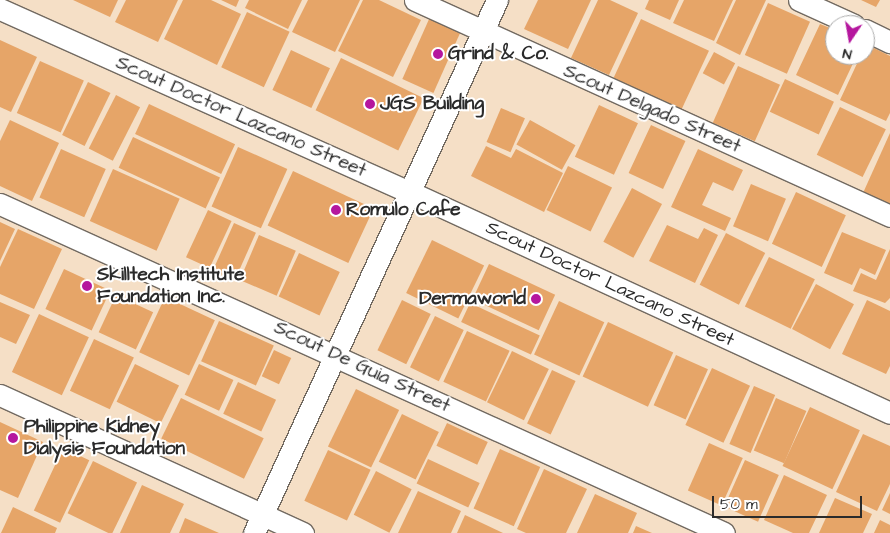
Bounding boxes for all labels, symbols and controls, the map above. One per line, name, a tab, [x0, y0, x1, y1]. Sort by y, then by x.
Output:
north arrow	[825, 15, 875, 65]
place label: Grind & Co.	[448, 43, 549, 65]
text: N	[841, 43, 853, 64]
marker: Grind & Co.	[432, 48, 444, 60]
street label: Scout Doctor Lazcano Street	[112, 51, 370, 183]
street label: Scout Delgado Street	[560, 60, 744, 158]
place label: JGS Building	[380, 93, 484, 115]
marker: JGS Building	[364, 98, 376, 110]
place label: Romulo Cafe	[346, 199, 461, 221]
marker: Romulo Cafe	[330, 204, 342, 216]
street label: Scout Doctor Lazcano Street	[482, 216, 738, 352]
place label: Skilltech Institute Foundation Inc.	[97, 264, 244, 308]
marker: Skilltech Institute Foundation Inc.	[81, 280, 93, 292]
place label: Dermaworld	[419, 288, 526, 310]
marker: Dermaworld	[530, 293, 542, 305]
street label: Scout De Guia Street	[270, 316, 454, 418]
place label: Philippine Kidney Dialysis Foundation	[24, 416, 185, 460]
marker: Philippine Kidney Dialysis Foundation	[6, 431, 20, 445]
scale bar	[715, 486, 865, 518]
text: 50 m	[720, 494, 758, 515]

